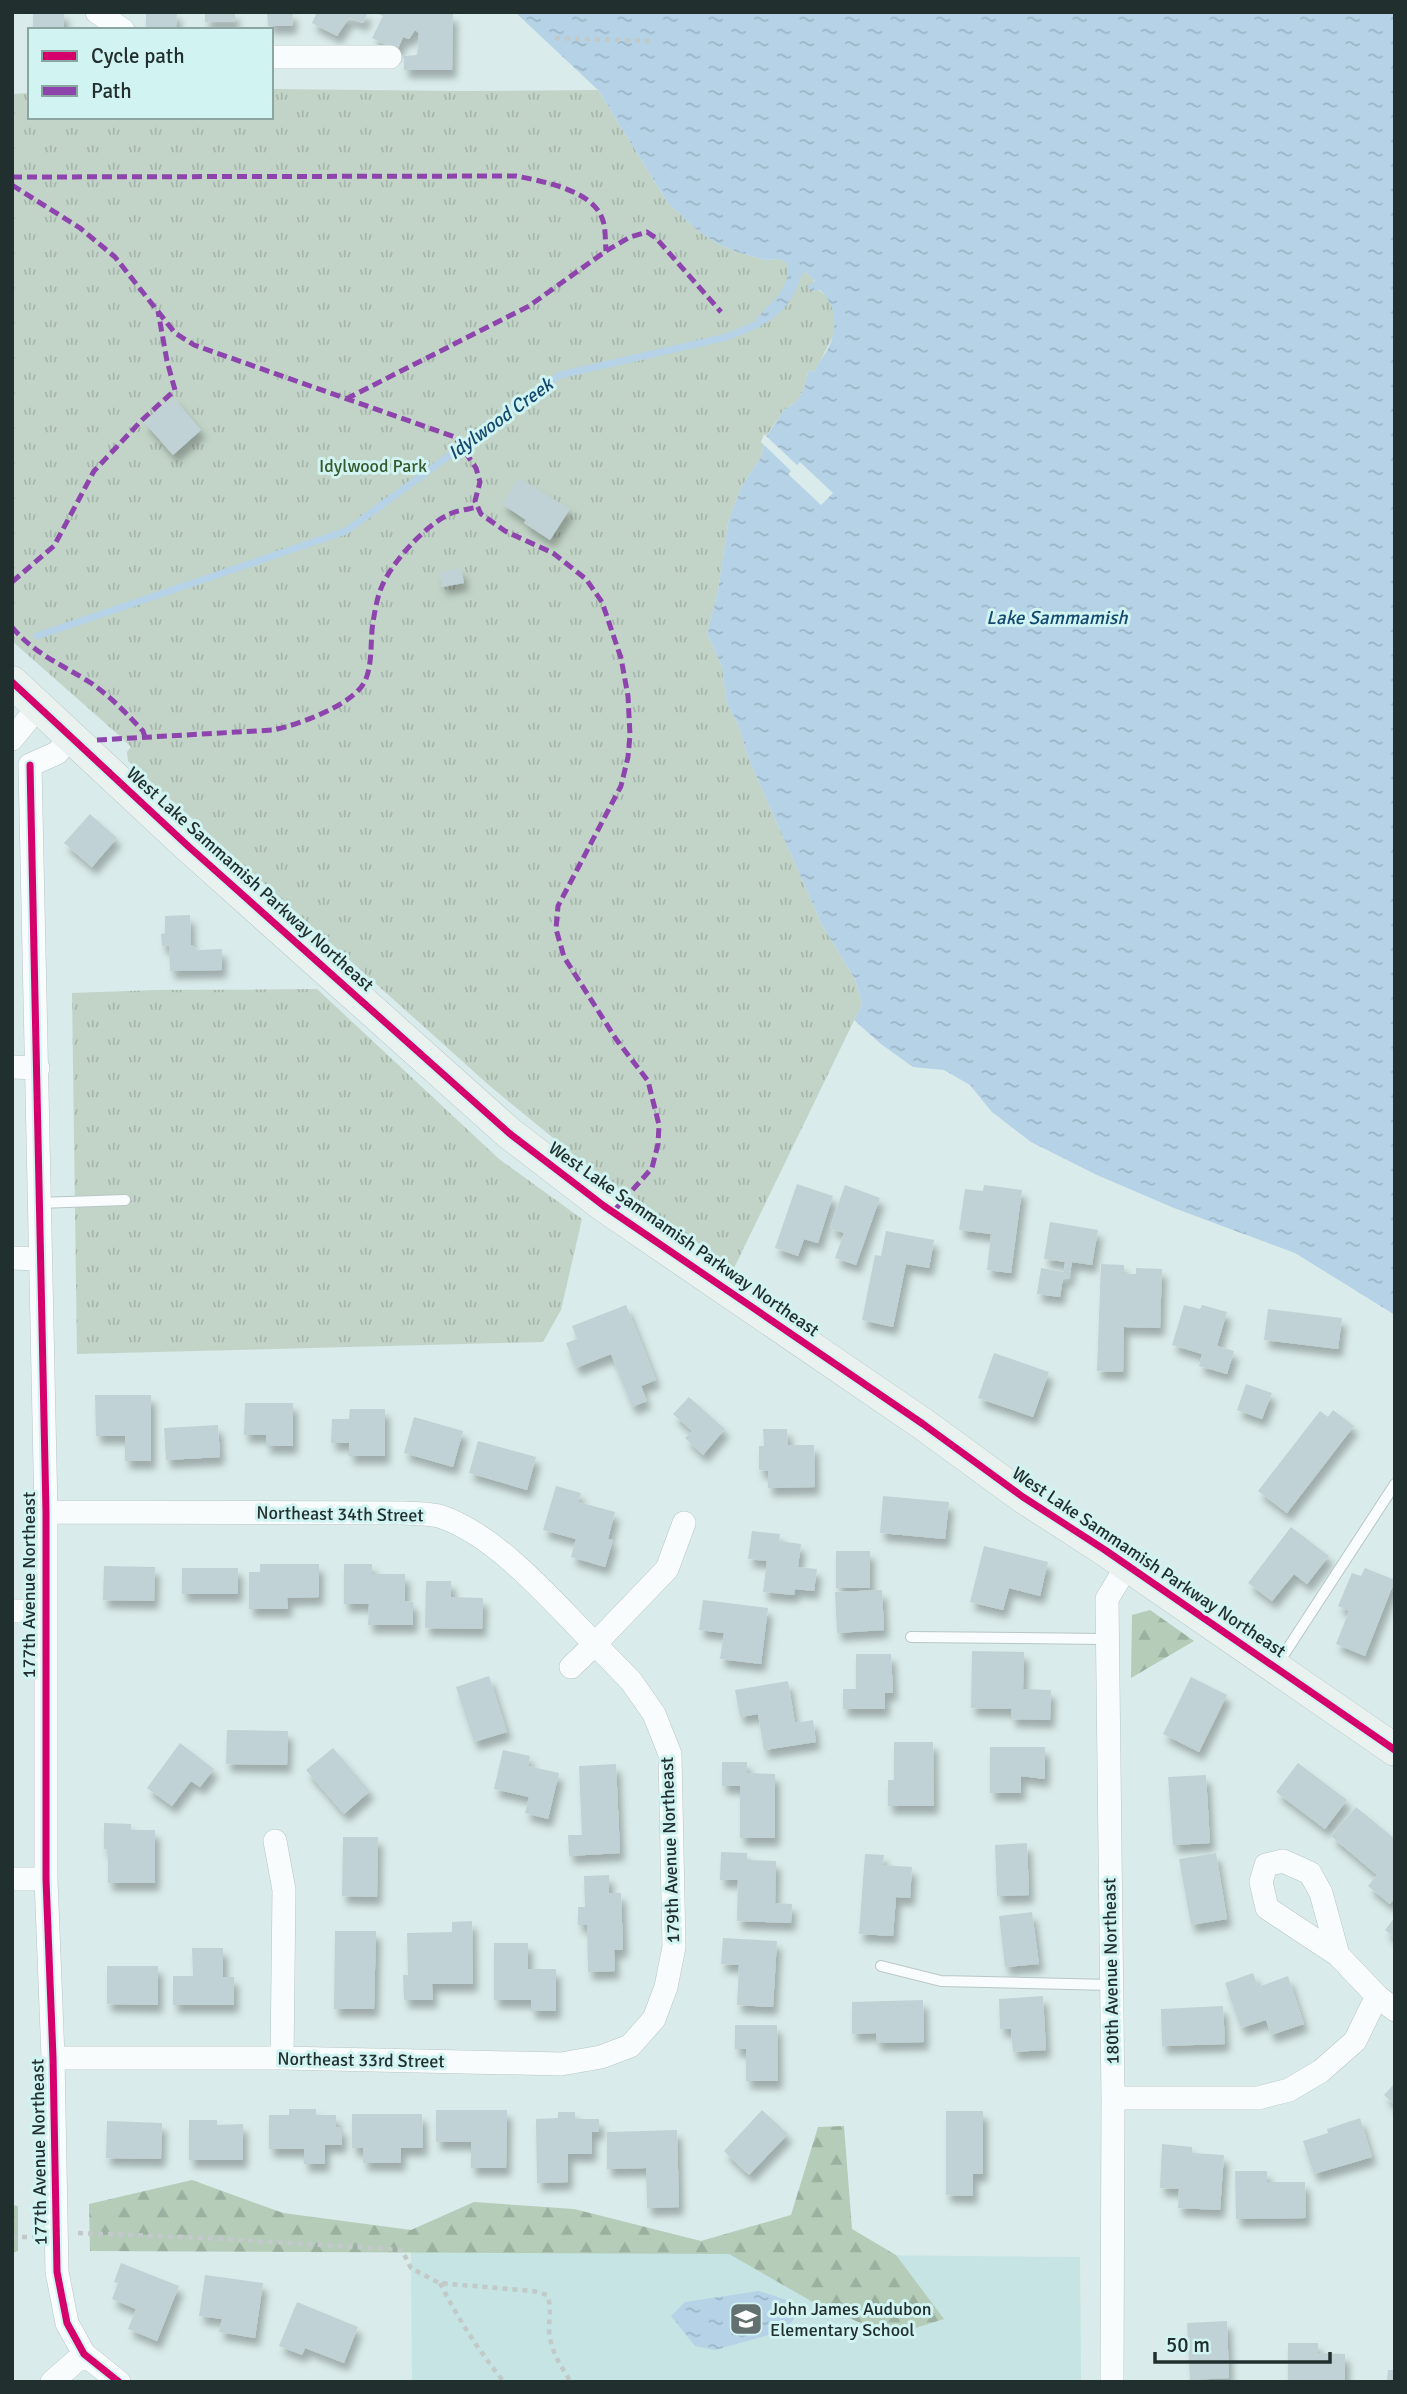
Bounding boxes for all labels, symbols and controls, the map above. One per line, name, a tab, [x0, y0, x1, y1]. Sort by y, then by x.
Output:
legend	[28, 28, 273, 119]
text: Cycle path	[91, 43, 185, 69]
text: Path	[91, 78, 132, 104]
water label: Idylwood Creek	[443, 372, 559, 465]
park label: Idylwood Park	[319, 455, 427, 477]
water label: Lake Sammamish	[986, 606, 1128, 630]
street label: West Lake Sammamish Parkway Northeast	[122, 762, 378, 996]
street label: West Lake Sammamish Parkway Northeast	[544, 1137, 824, 1341]
street label: West Lake Sammamish Parkway Northeast	[1008, 1462, 1290, 1662]
street label: 177th Avenue Northeast	[18, 1492, 40, 1678]
street label: Northeast 34th Street	[256, 1502, 424, 1526]
street label: 179th Avenue Northeast	[656, 1756, 684, 1944]
street label: 180th Avenue Northeast	[1098, 1878, 1124, 2064]
street label: Northeast 33rd Street	[277, 2048, 445, 2072]
street label: 177th Avenue Northeast	[26, 2059, 52, 2245]
place label: John James Audubon Elementary School	[770, 2298, 932, 2341]
school or university icon: John James Audubon Elementary School	[727, 2300, 765, 2338]
scale bar	[1155, 2320, 1330, 2364]
text: 50 m	[1166, 2332, 1210, 2358]

